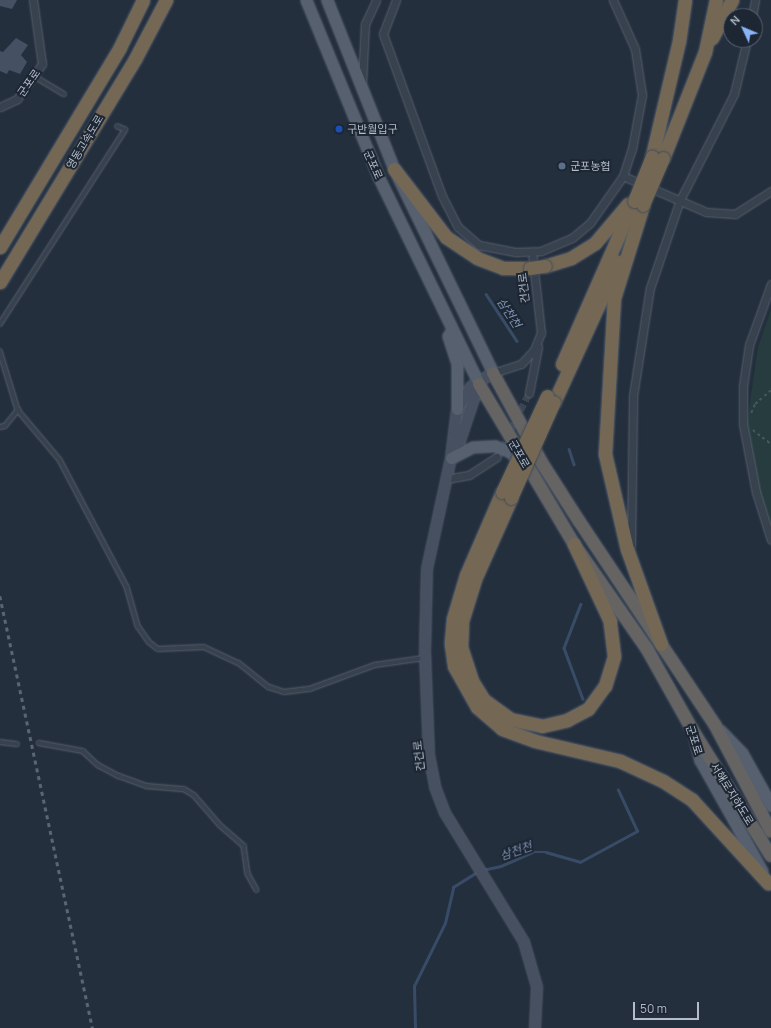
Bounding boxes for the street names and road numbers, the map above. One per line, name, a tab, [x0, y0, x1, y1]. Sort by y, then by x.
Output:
street label: 군포로	[15, 67, 43, 99]
street label: 영동고속도로	[64, 113, 106, 171]
street label: 군포로	[361, 148, 385, 182]
street label: 건건로	[516, 272, 532, 304]
street label: 군포로	[506, 438, 532, 470]
street label: 군포로	[683, 724, 705, 756]
street label: 건건로	[411, 740, 427, 772]
street label: 서해로지하도로	[708, 760, 756, 828]

